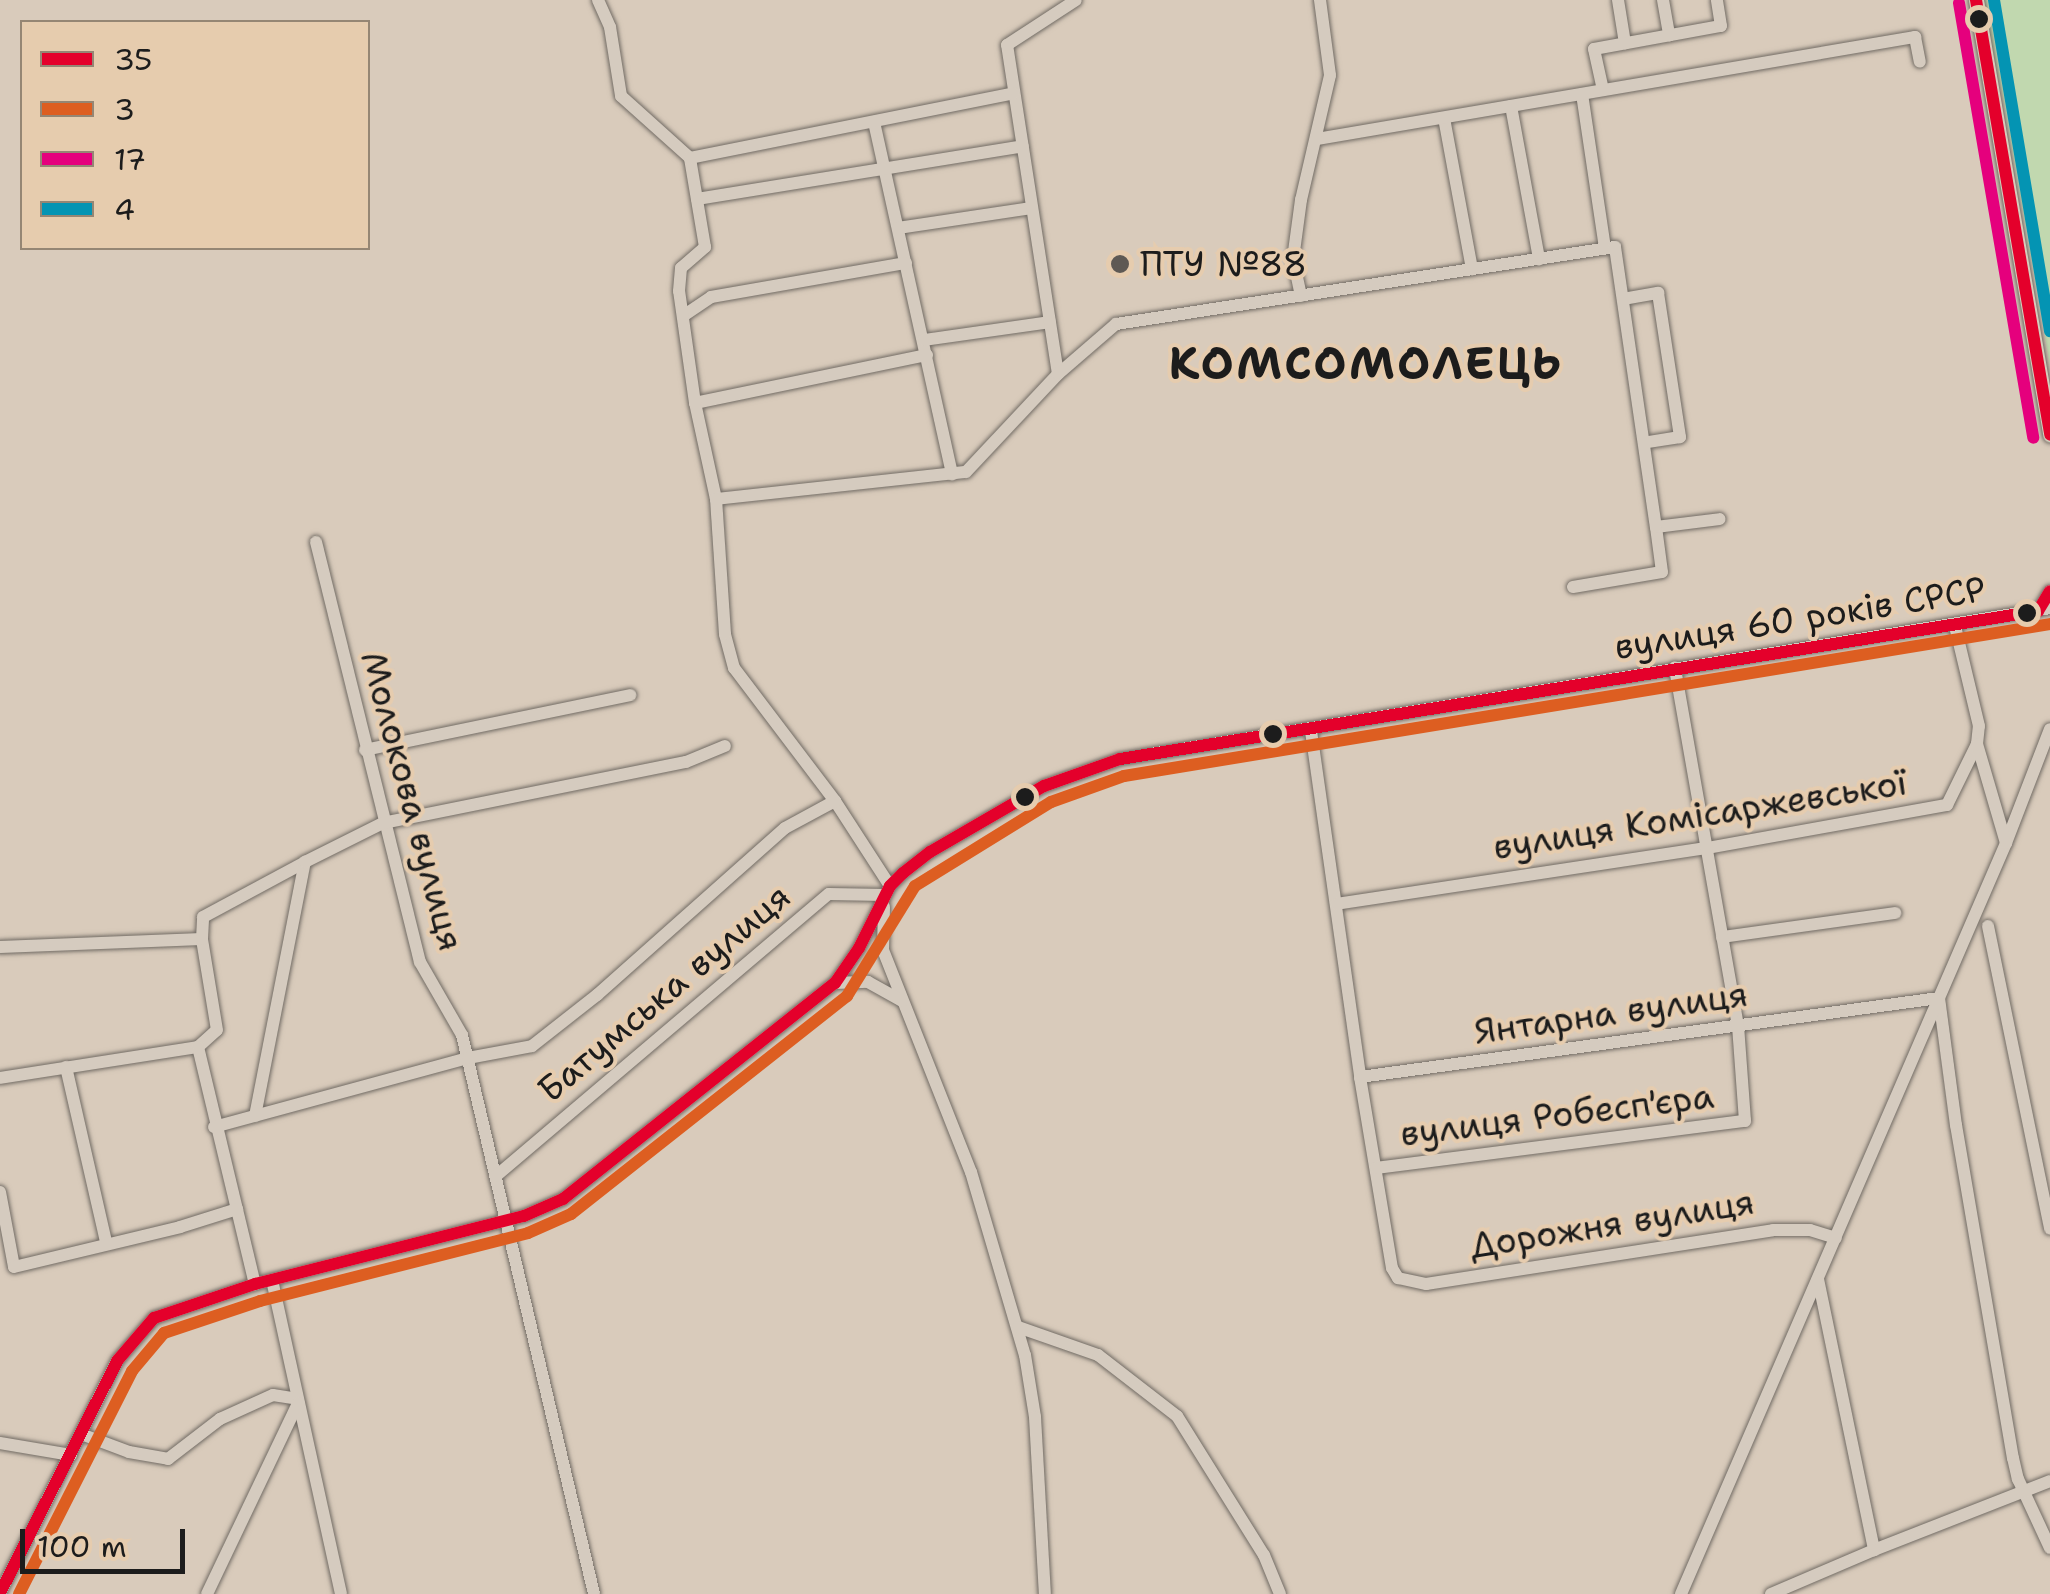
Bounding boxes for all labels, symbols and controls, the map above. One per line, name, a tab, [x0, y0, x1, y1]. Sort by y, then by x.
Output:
unlabelled marker	[1969, 9, 1989, 29]
legend	[20, 20, 370, 250]
text: 35	[114, 39, 153, 80]
text: 3	[114, 89, 135, 130]
text: 17	[114, 139, 146, 180]
text: 4	[114, 189, 135, 230]
place label: ПТУ №88	[1140, 243, 1307, 285]
marker: ПТУ №88	[1109, 253, 1131, 275]
district label: КОМСОМОЛЕЦЬ	[1169, 337, 1563, 391]
street label: вулиця 60 років СРСР	[1611, 568, 1989, 668]
unlabelled marker	[2017, 603, 2037, 623]
street label: Молокова вулиця	[352, 647, 472, 955]
unlabelled marker	[1263, 724, 1283, 744]
street label: вулиця Комісаржевської	[1490, 762, 1910, 868]
unlabelled marker	[1015, 787, 1035, 807]
street label: Батумська вулиця	[529, 875, 799, 1111]
street label: Янтарна вулиця	[1472, 973, 1750, 1053]
street label: вулиця Робесп'єра	[1398, 1075, 1716, 1155]
street label: Дорожня вулиця	[1467, 1181, 1757, 1267]
scale bar	[25, 1509, 190, 1571]
text: 100 m	[37, 1526, 127, 1567]

